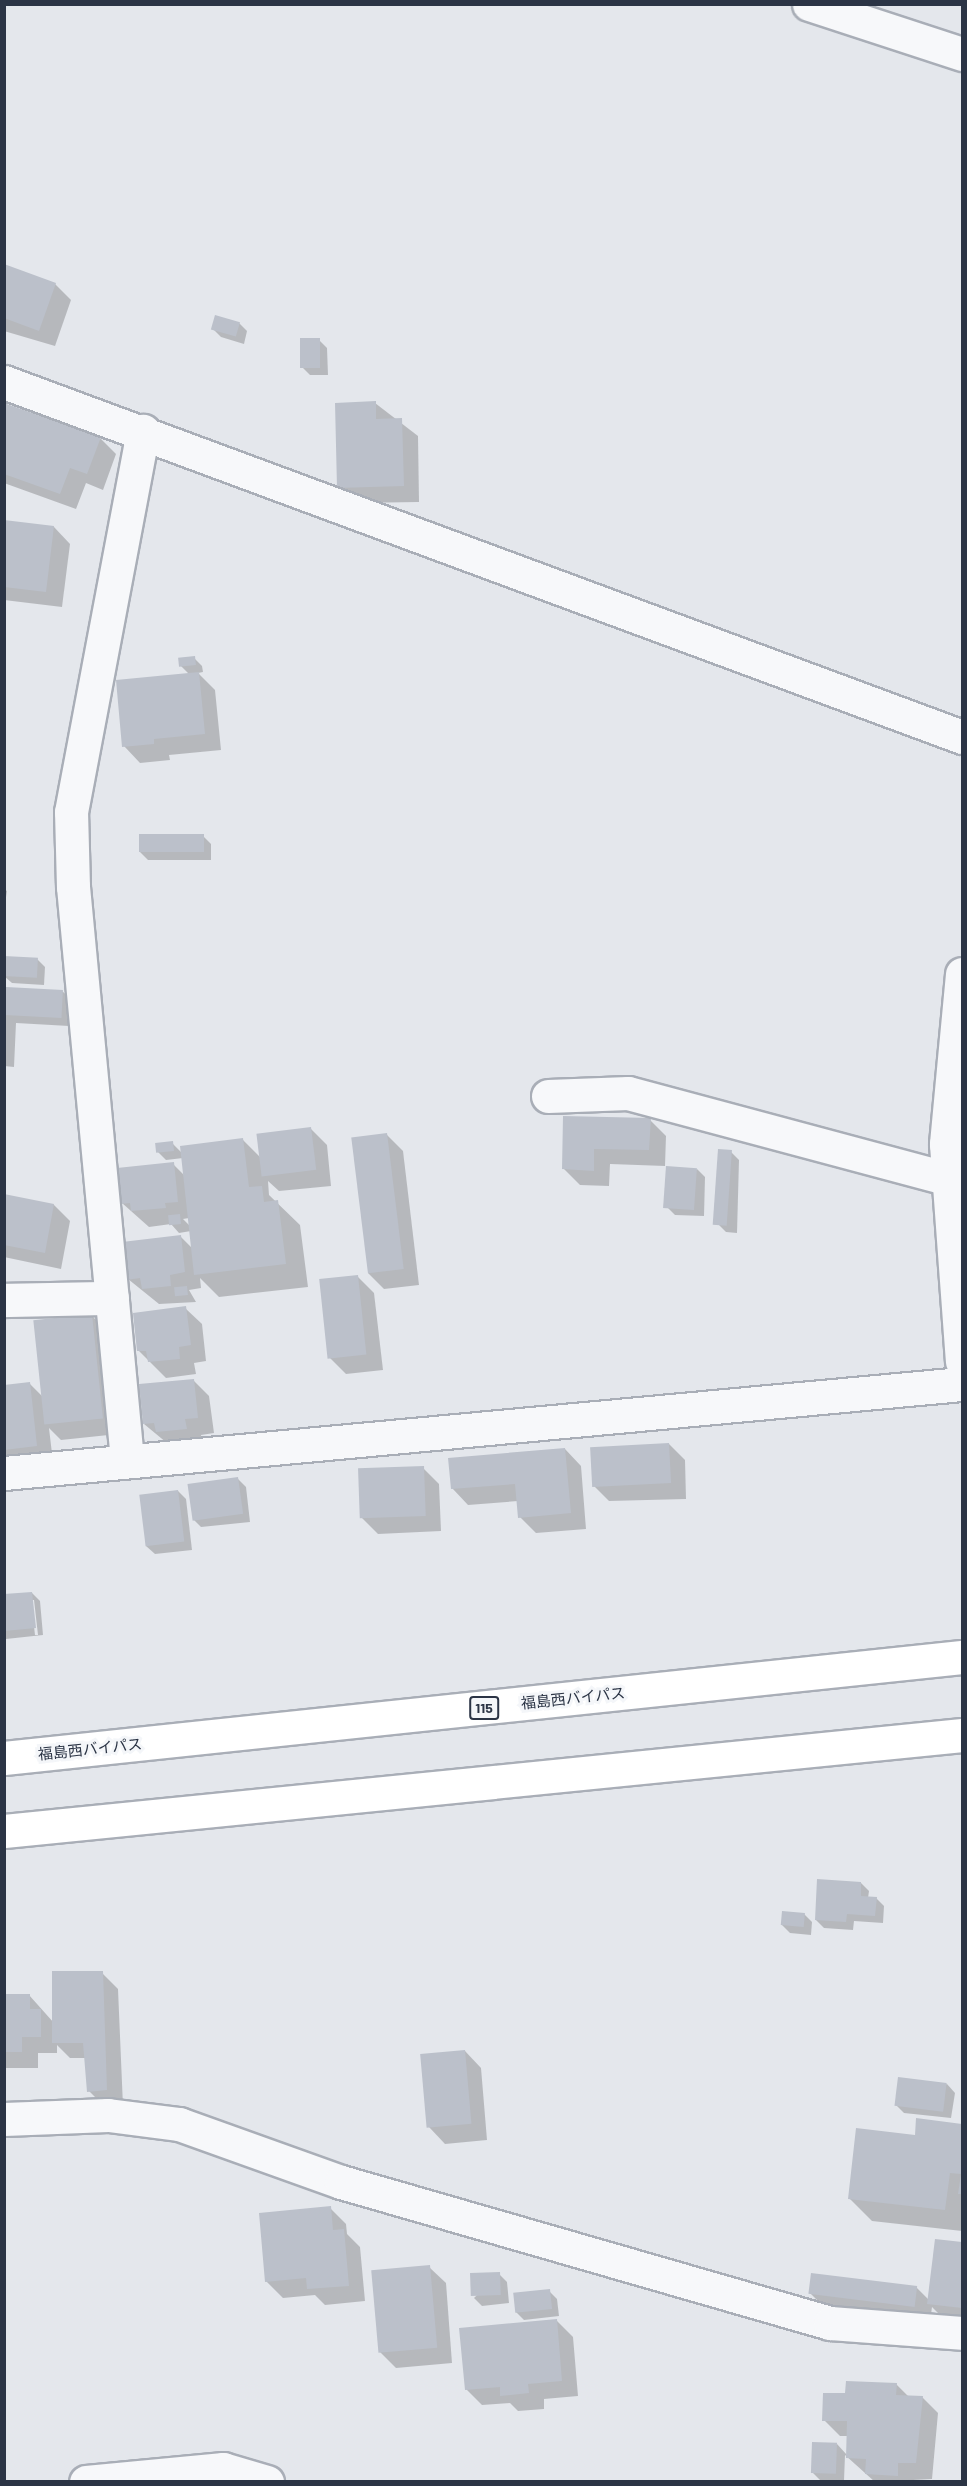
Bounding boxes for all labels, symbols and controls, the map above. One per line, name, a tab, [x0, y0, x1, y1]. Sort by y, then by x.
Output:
street label: 福島西バイパス	[520, 1684, 626, 1712]
road number: 115	[469, 1697, 499, 1719]
street label: 福島西バイパス	[37, 1735, 143, 1763]

